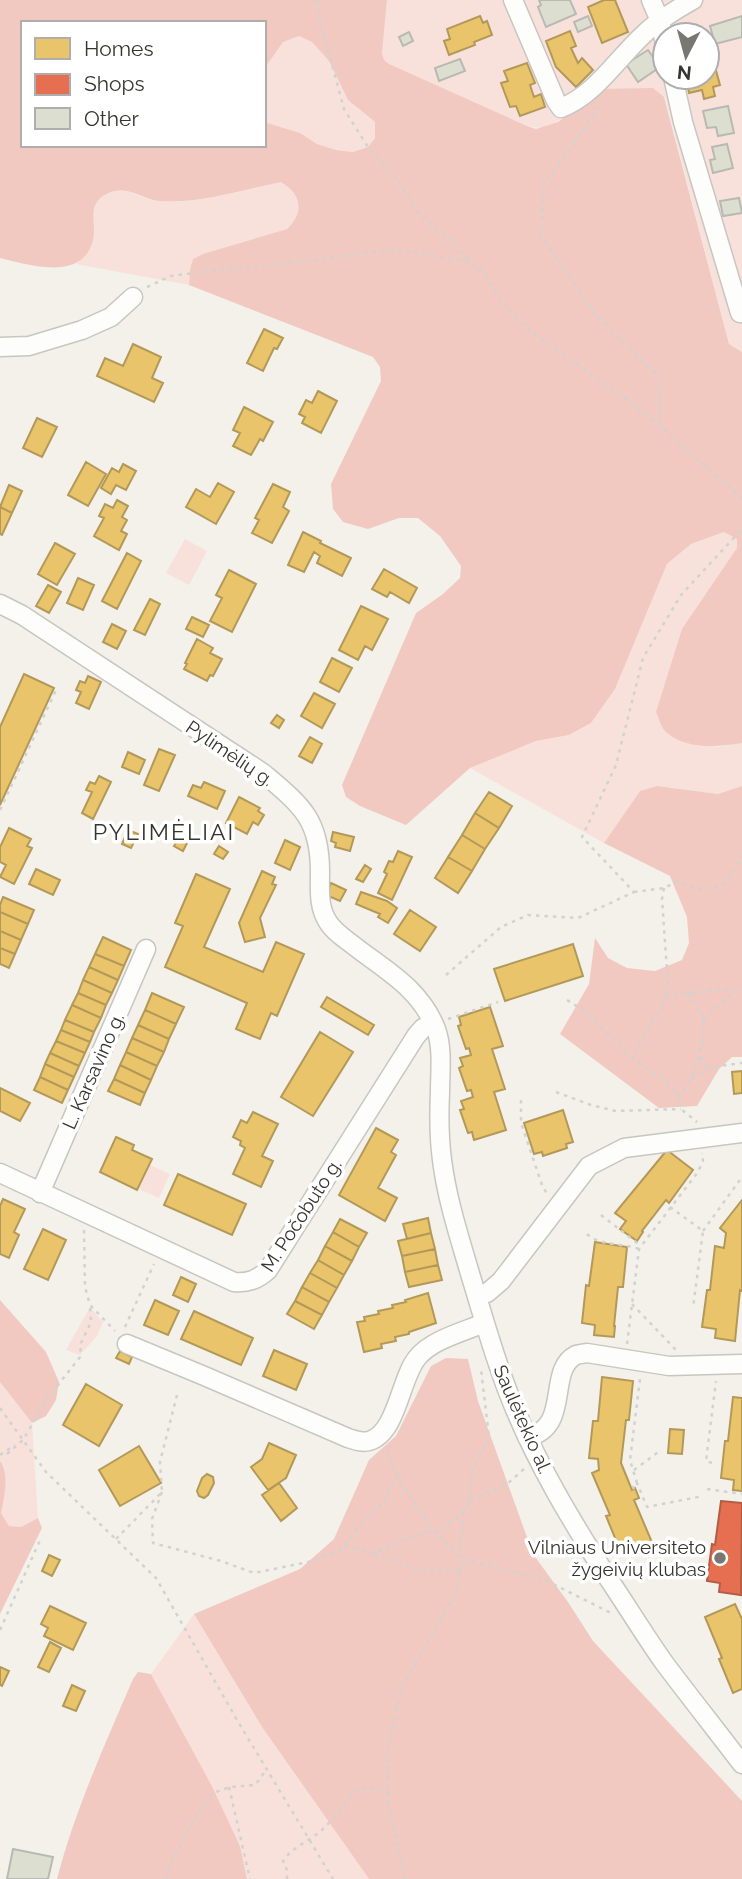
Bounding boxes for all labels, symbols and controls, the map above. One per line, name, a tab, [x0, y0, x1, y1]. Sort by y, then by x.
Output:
legend	[21, 21, 266, 147]
north arrow	[651, 21, 721, 91]
text: Homes	[84, 36, 154, 61]
text: N	[676, 61, 693, 85]
text: Shops	[84, 71, 145, 96]
text: Other	[84, 106, 139, 131]
street label: Pylimėlių g.	[182, 716, 278, 790]
district label: PYLIMĖLIAI	[93, 818, 235, 845]
street label: L. Karsavino g.	[58, 1010, 128, 1132]
street label: M. Počobuto g.	[256, 1154, 346, 1276]
street label: Saulėtekio al.	[489, 1361, 557, 1477]
place label: Vilniaus Universiteto žygeivių klubas	[528, 1536, 706, 1580]
marker: Vilniaus Universiteto žygeivių klubas	[712, 1550, 728, 1566]

